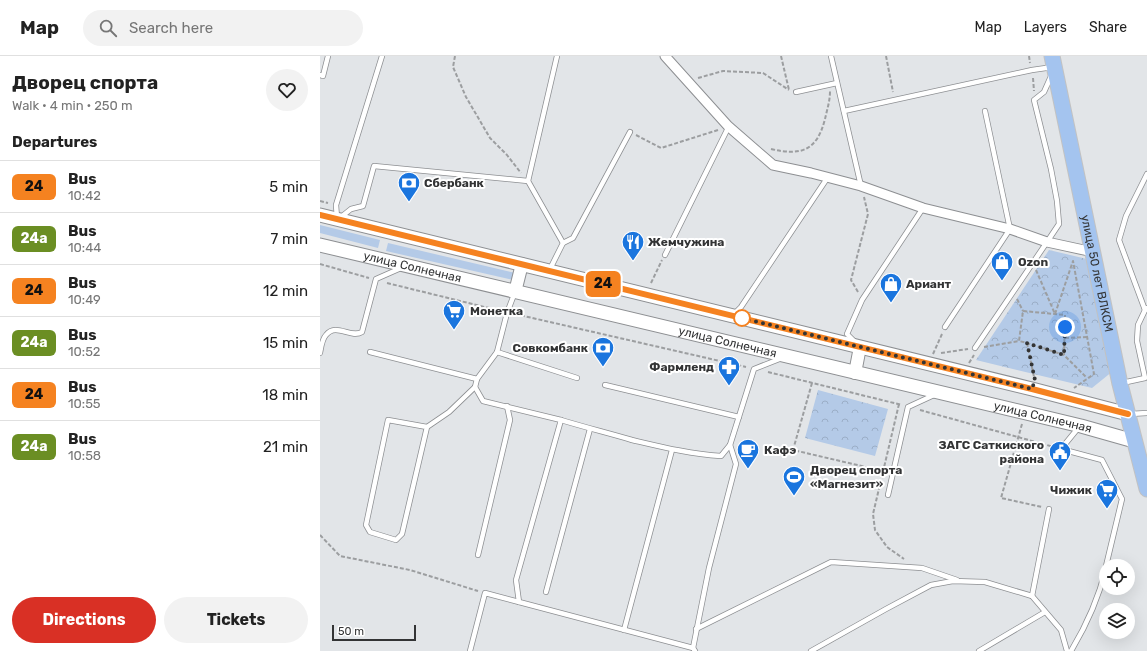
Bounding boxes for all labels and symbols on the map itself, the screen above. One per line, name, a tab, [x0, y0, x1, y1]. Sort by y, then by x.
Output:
bank icon: Сбербанк	[396, 170, 422, 203]
place label: Сбербанк	[424, 176, 485, 190]
street label: улица 50 лет ВЛКСМ	[1078, 214, 1116, 333]
restaurant icon: Жемчужина	[620, 229, 646, 262]
place label: Жемчужина	[648, 235, 724, 249]
street label: улица Солнечная	[362, 249, 463, 285]
shop icon: Ozon	[989, 249, 1015, 282]
place label: Ozon	[1018, 255, 1048, 269]
line badge: 24	[585, 271, 621, 297]
shop icon: Ариант	[878, 271, 904, 304]
place label: Ариант	[906, 277, 952, 291]
supermarket icon: Монетка	[441, 298, 467, 331]
place label: Монетка	[470, 304, 523, 318]
unlabelled marker	[733, 309, 751, 327]
your location	[1055, 317, 1075, 337]
street label: улица Солнечная	[677, 324, 778, 360]
bank icon: Совкомбанк	[590, 335, 616, 368]
place label: Совкомбанк	[513, 341, 589, 355]
pharmacy icon: Фармленд	[716, 354, 742, 387]
place label: Фармленд	[649, 360, 714, 374]
street label: улица Солнечная	[992, 398, 1093, 436]
cafe icon: Кафэ	[735, 437, 761, 470]
place label: ЗАГС Саткиского района	[939, 438, 1044, 466]
public building icon: ЗАГС Саткиского района	[1047, 439, 1073, 472]
place label: Кафэ	[764, 443, 796, 457]
place label: Дворец спорта «Магнезит»	[810, 463, 902, 491]
sports icon: Дворец спорта «Магнезит»	[781, 464, 807, 497]
supermarket icon: Чижик	[1094, 477, 1120, 510]
place label: Чижик	[1050, 483, 1093, 497]
scale bar	[332, 623, 416, 642]

